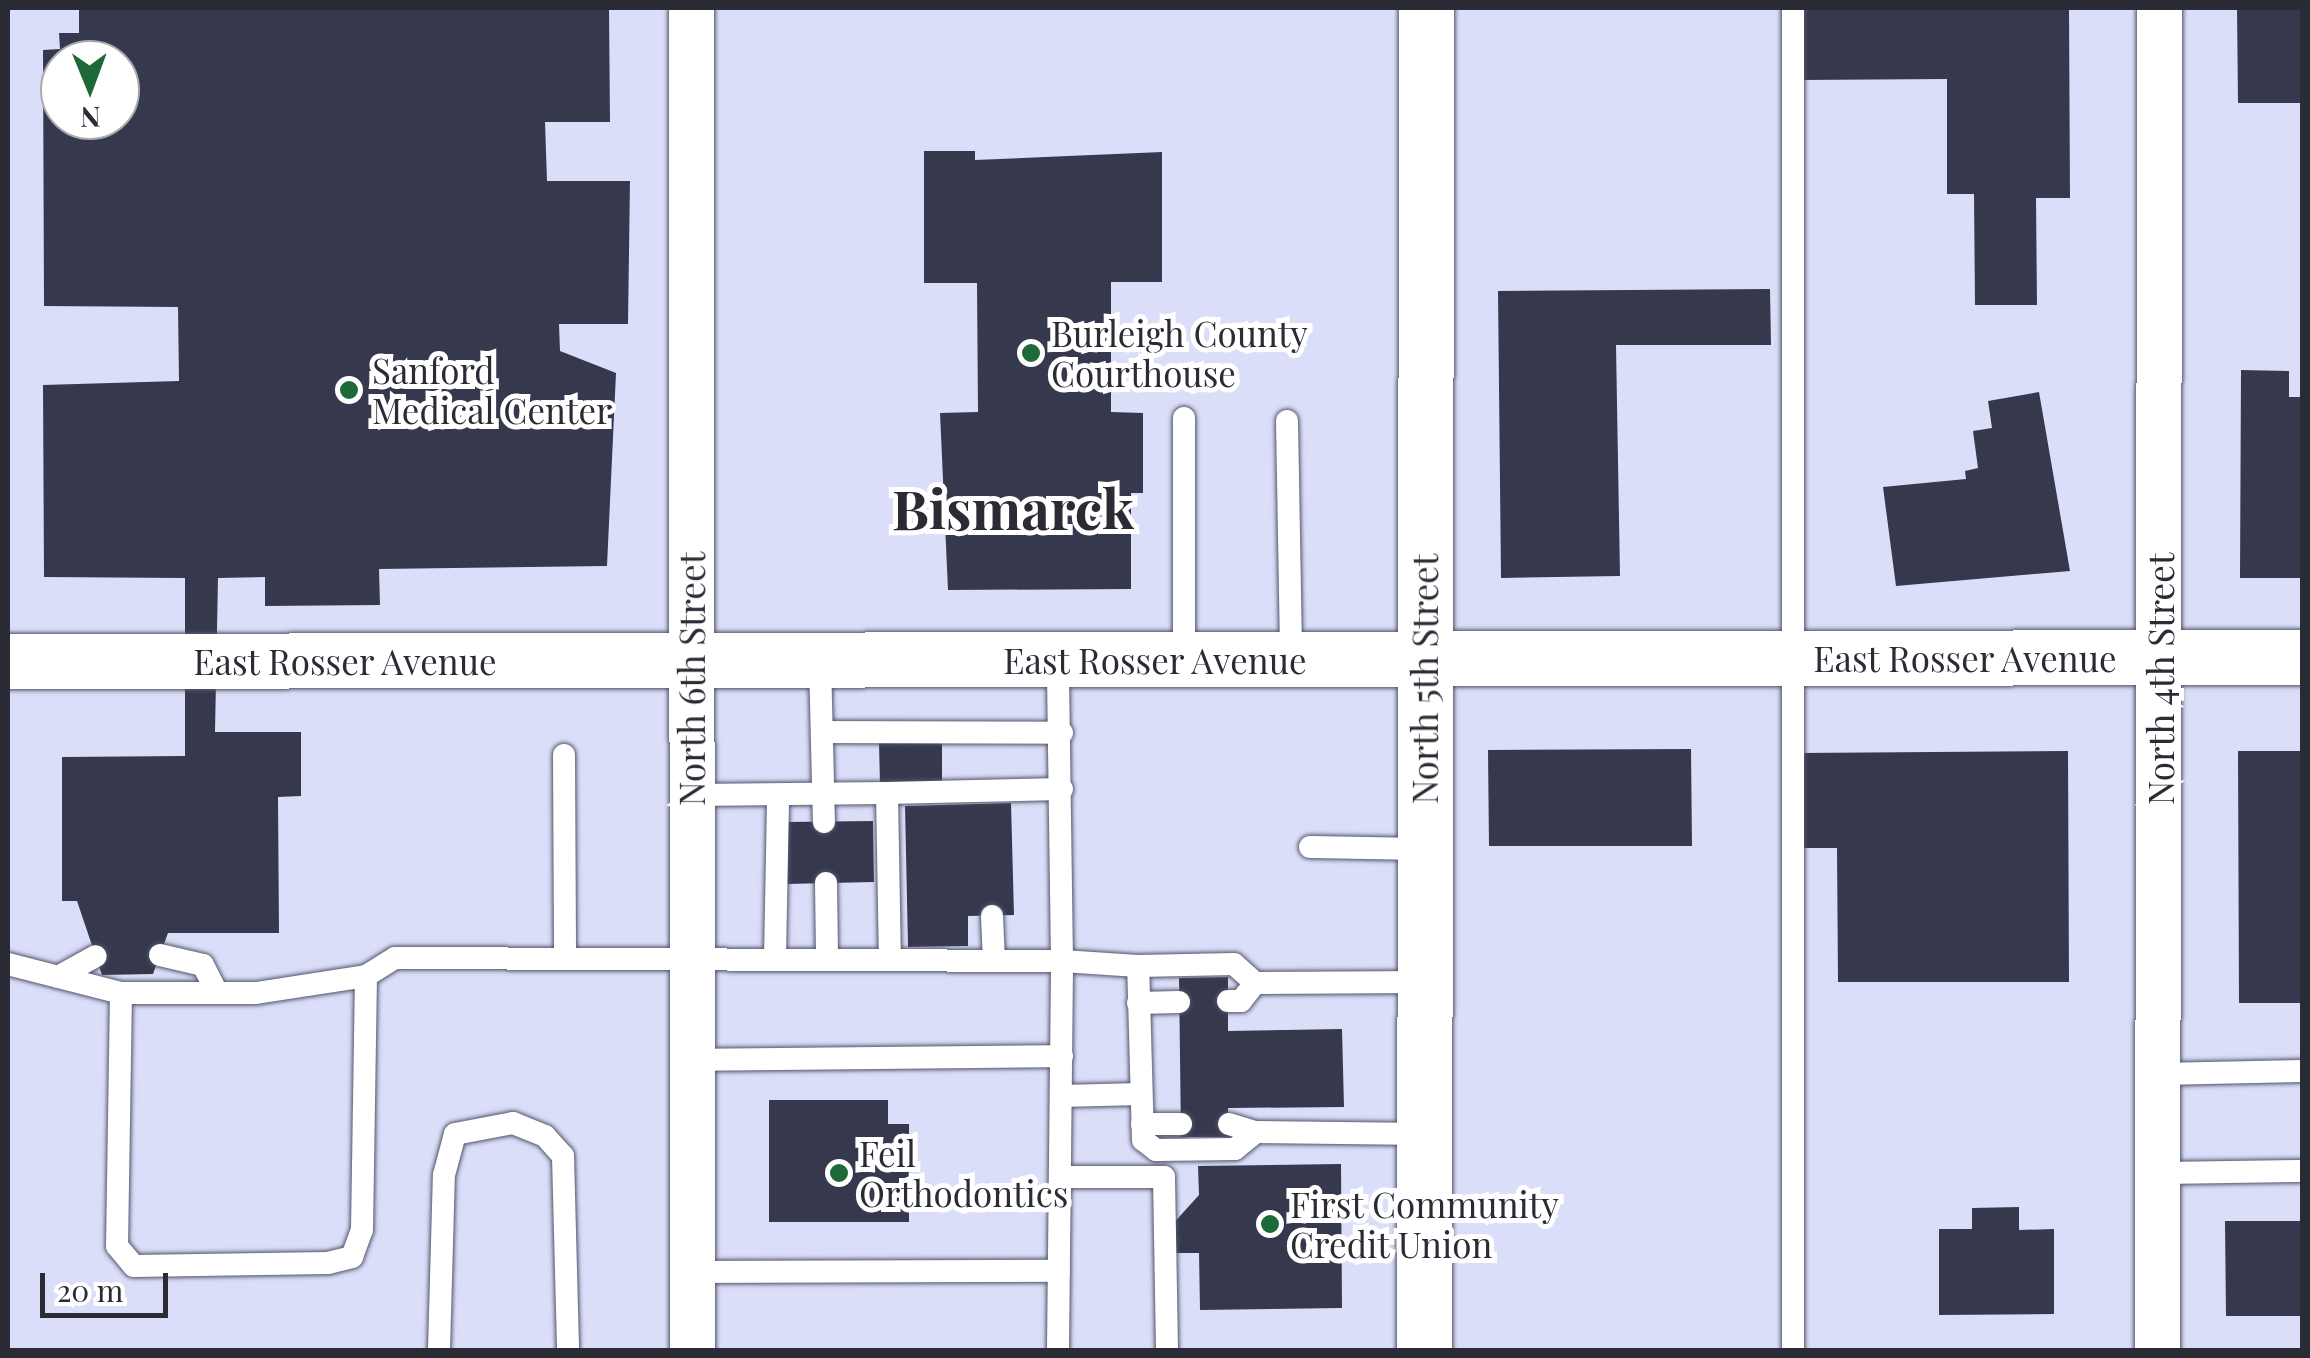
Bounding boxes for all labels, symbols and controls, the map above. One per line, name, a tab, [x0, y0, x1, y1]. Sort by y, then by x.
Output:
north arrow	[40, 40, 140, 140]
text: N	[80, 100, 101, 137]
place label: Burleigh County Courthouse	[1051, 312, 1308, 394]
marker: Burleigh County Courthouse	[1020, 342, 1042, 364]
place label: Sanford Medical Center	[372, 349, 612, 431]
marker: Sanford Medical Center	[336, 377, 362, 403]
district label: Bismarck	[892, 475, 1134, 541]
street label: North 6th Street	[670, 552, 712, 806]
street label: North 4th Street	[2139, 552, 2181, 806]
street label: North 5th Street	[1403, 554, 1445, 804]
street label: East Rosser Avenue	[1812, 637, 2118, 679]
street label: East Rosser Avenue	[1002, 639, 1308, 681]
street label: East Rosser Avenue	[192, 640, 498, 682]
place label: Feil Orthodontics	[859, 1132, 1068, 1214]
marker: Feil Orthodontics	[828, 1162, 850, 1184]
place label: First Community Credit Union	[1290, 1183, 1559, 1265]
marker: First Community Credit Union	[1259, 1213, 1281, 1235]
scale bar	[45, 1253, 172, 1315]
text: 20 m	[57, 1270, 123, 1310]

